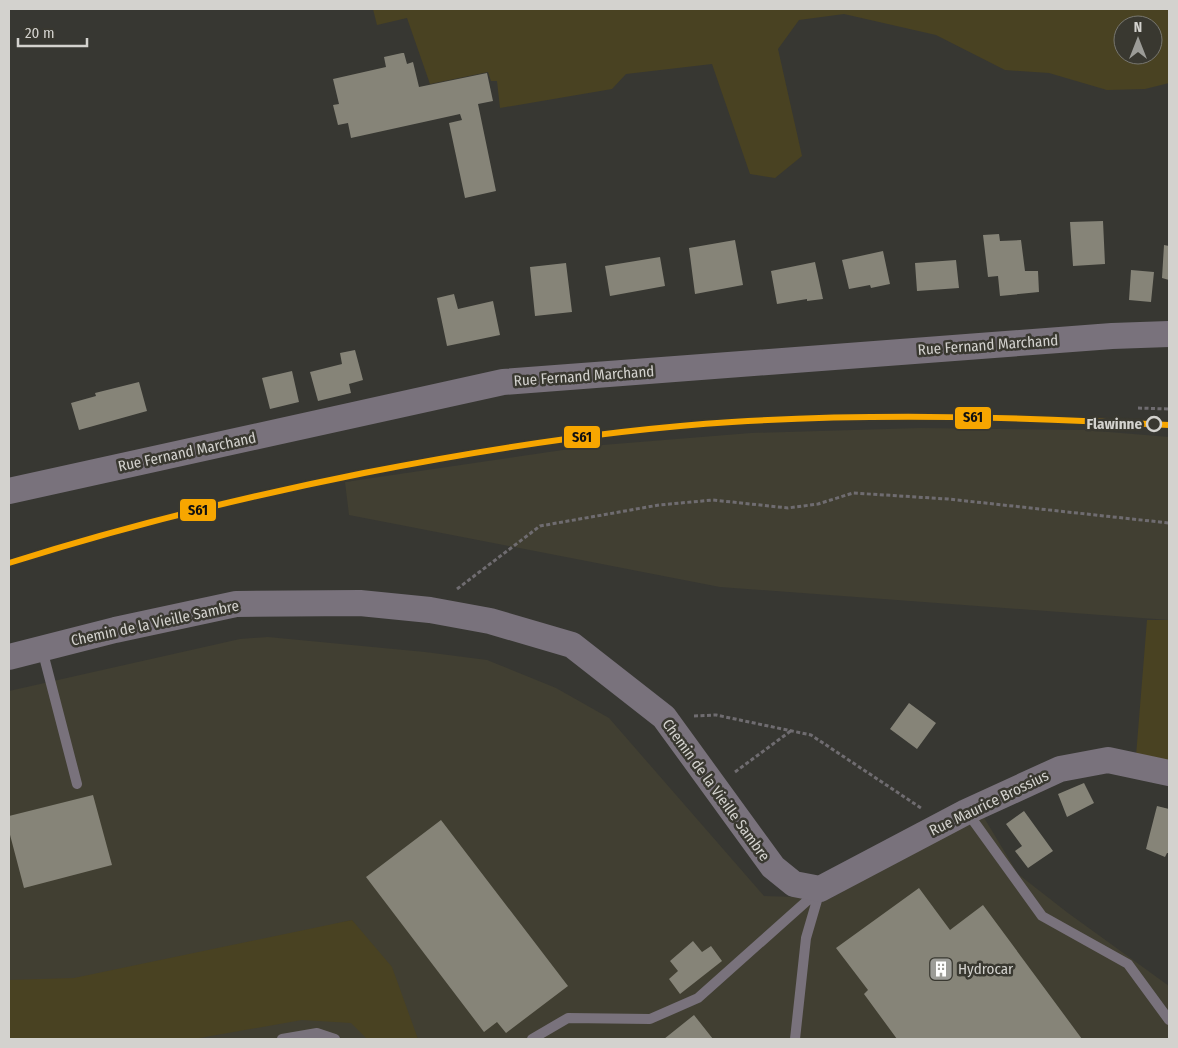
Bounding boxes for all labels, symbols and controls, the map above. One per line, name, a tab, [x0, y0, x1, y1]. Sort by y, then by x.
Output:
scale bar	[18, 15, 86, 47]
north arrow	[1113, 15, 1163, 65]
text: N	[1134, 19, 1142, 36]
text: 20 m	[25, 24, 55, 42]
street label: Rue Fernand Marchand	[917, 331, 1059, 359]
street label: Rue Fernand Marchand	[513, 362, 655, 390]
line badge: S61	[954, 406, 992, 430]
text: S61	[963, 409, 983, 426]
place label: Flawinne	[1087, 415, 1142, 433]
marker: Flawinne	[1146, 416, 1162, 432]
line badge: S61	[563, 425, 601, 449]
street label: Rue Fernand Marchand	[116, 429, 258, 475]
text: S61	[572, 429, 592, 446]
line badge: S61	[179, 498, 217, 522]
text: S61	[188, 502, 208, 519]
street label: Chemin de la Vieille Sambre	[69, 596, 241, 650]
street label: Chemin de la Vieille Sambre	[658, 715, 774, 865]
street label: Rue Maurice Brossius	[926, 766, 1052, 840]
building icon: Hydrocar	[928, 956, 954, 982]
place label: Hydrocar	[958, 960, 1014, 978]

